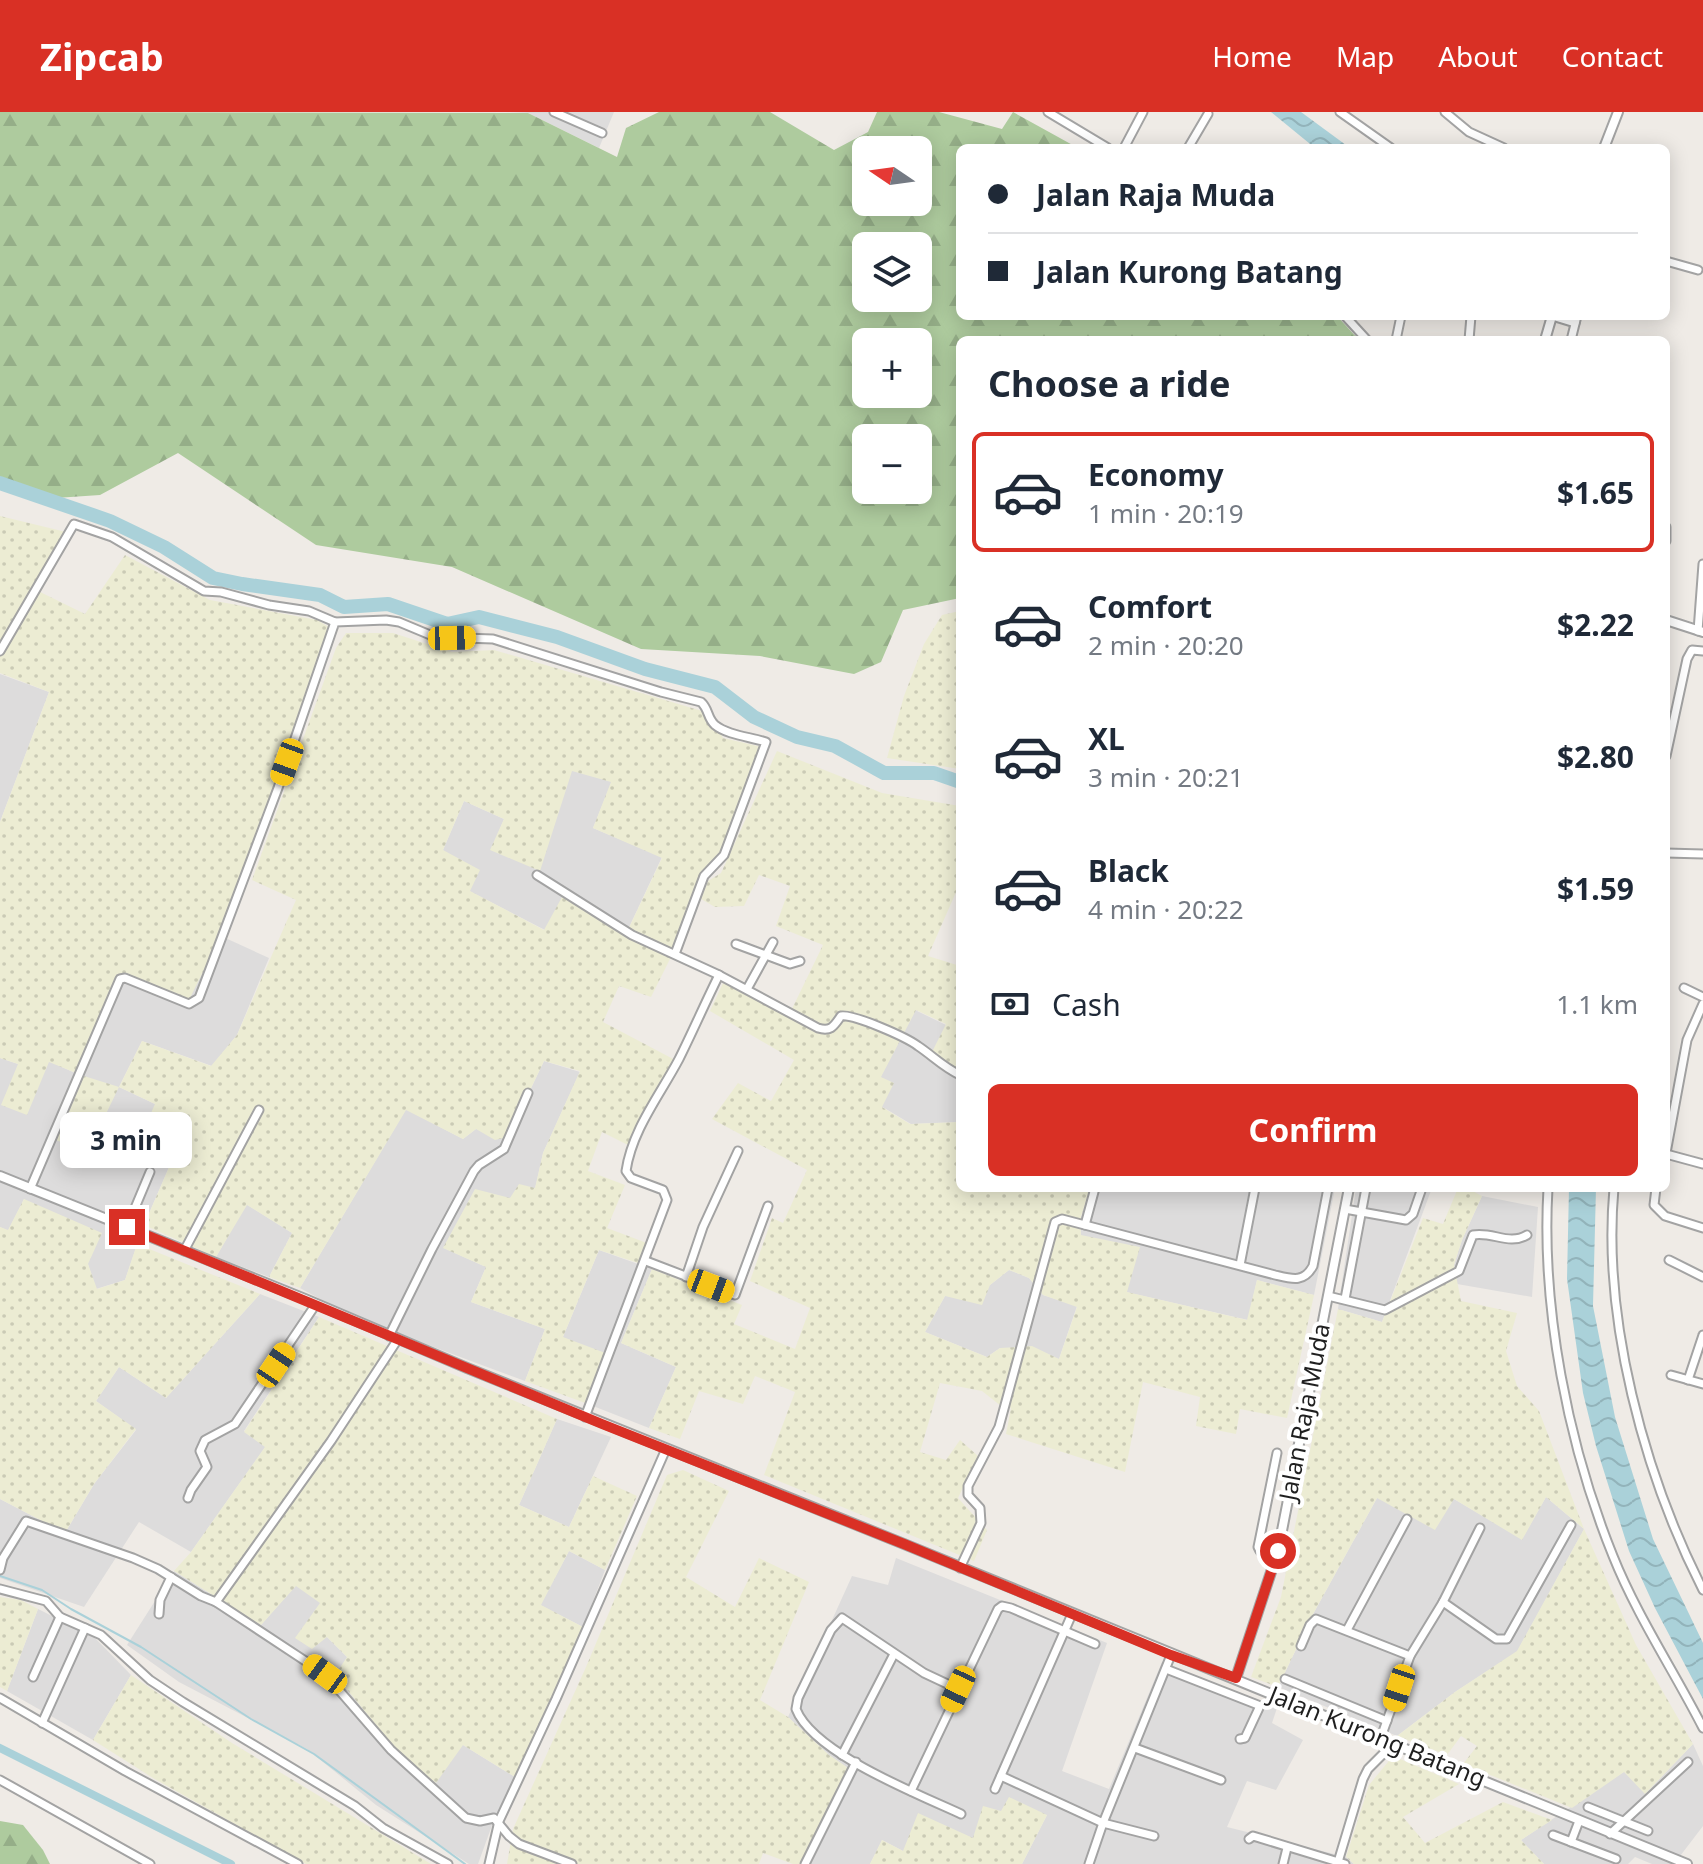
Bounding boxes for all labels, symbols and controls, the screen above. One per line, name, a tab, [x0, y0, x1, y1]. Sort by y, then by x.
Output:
text: Zipcab	[40, 30, 164, 82]
text: Home	[1212, 37, 1292, 75]
text: Map	[1336, 37, 1394, 75]
text: About	[1438, 37, 1518, 75]
text: Contact	[1562, 37, 1663, 75]
north arrow	[852, 136, 932, 216]
map controls	[852, 136, 932, 504]
text: Jalan Raja Muda	[1036, 174, 1275, 215]
button: layers	[852, 232, 932, 312]
text: Jalan Kurong Batang	[1036, 251, 1343, 292]
button: +	[852, 328, 932, 408]
text: Choose a ride	[988, 359, 1230, 408]
button: −	[852, 424, 932, 504]
text: Economy	[1088, 454, 1224, 495]
icon: car	[992, 456, 1064, 528]
text: $1.65	[1557, 472, 1634, 513]
text: 1 min · 20:19	[1088, 495, 1244, 531]
text: Comfort	[1088, 586, 1212, 627]
icon: car	[992, 588, 1064, 660]
text: $2.22	[1557, 604, 1634, 645]
car	[428, 626, 476, 650]
text: 2 min · 20:20	[1088, 627, 1244, 663]
text: XL	[1088, 718, 1125, 759]
icon: car	[992, 720, 1064, 792]
car	[268, 735, 306, 789]
text: $2.80	[1557, 736, 1634, 777]
text: 3 min · 20:21	[1088, 759, 1244, 795]
text: Black	[1088, 850, 1169, 891]
icon: car	[992, 852, 1064, 924]
text: $1.59	[1557, 868, 1634, 909]
text: 4 min · 20:22	[1088, 891, 1244, 927]
icon: cash	[988, 982, 1032, 1026]
text: Cash	[1052, 984, 1121, 1025]
text: 1.1 km	[1556, 986, 1638, 1022]
button: Confirm	[988, 1084, 1638, 1176]
callout: 3 min	[61, 1111, 193, 1167]
text: 3 min	[90, 1122, 162, 1158]
route end	[109, 1209, 145, 1245]
car	[684, 1266, 738, 1306]
street label: Jalan Raja Muda	[1270, 1320, 1337, 1505]
car	[253, 1338, 299, 1392]
route start	[1260, 1533, 1296, 1569]
car	[299, 1650, 351, 1698]
car	[1380, 1661, 1418, 1715]
car	[937, 1662, 979, 1716]
street label: Jalan Kurong Batang	[1262, 1676, 1491, 1794]

